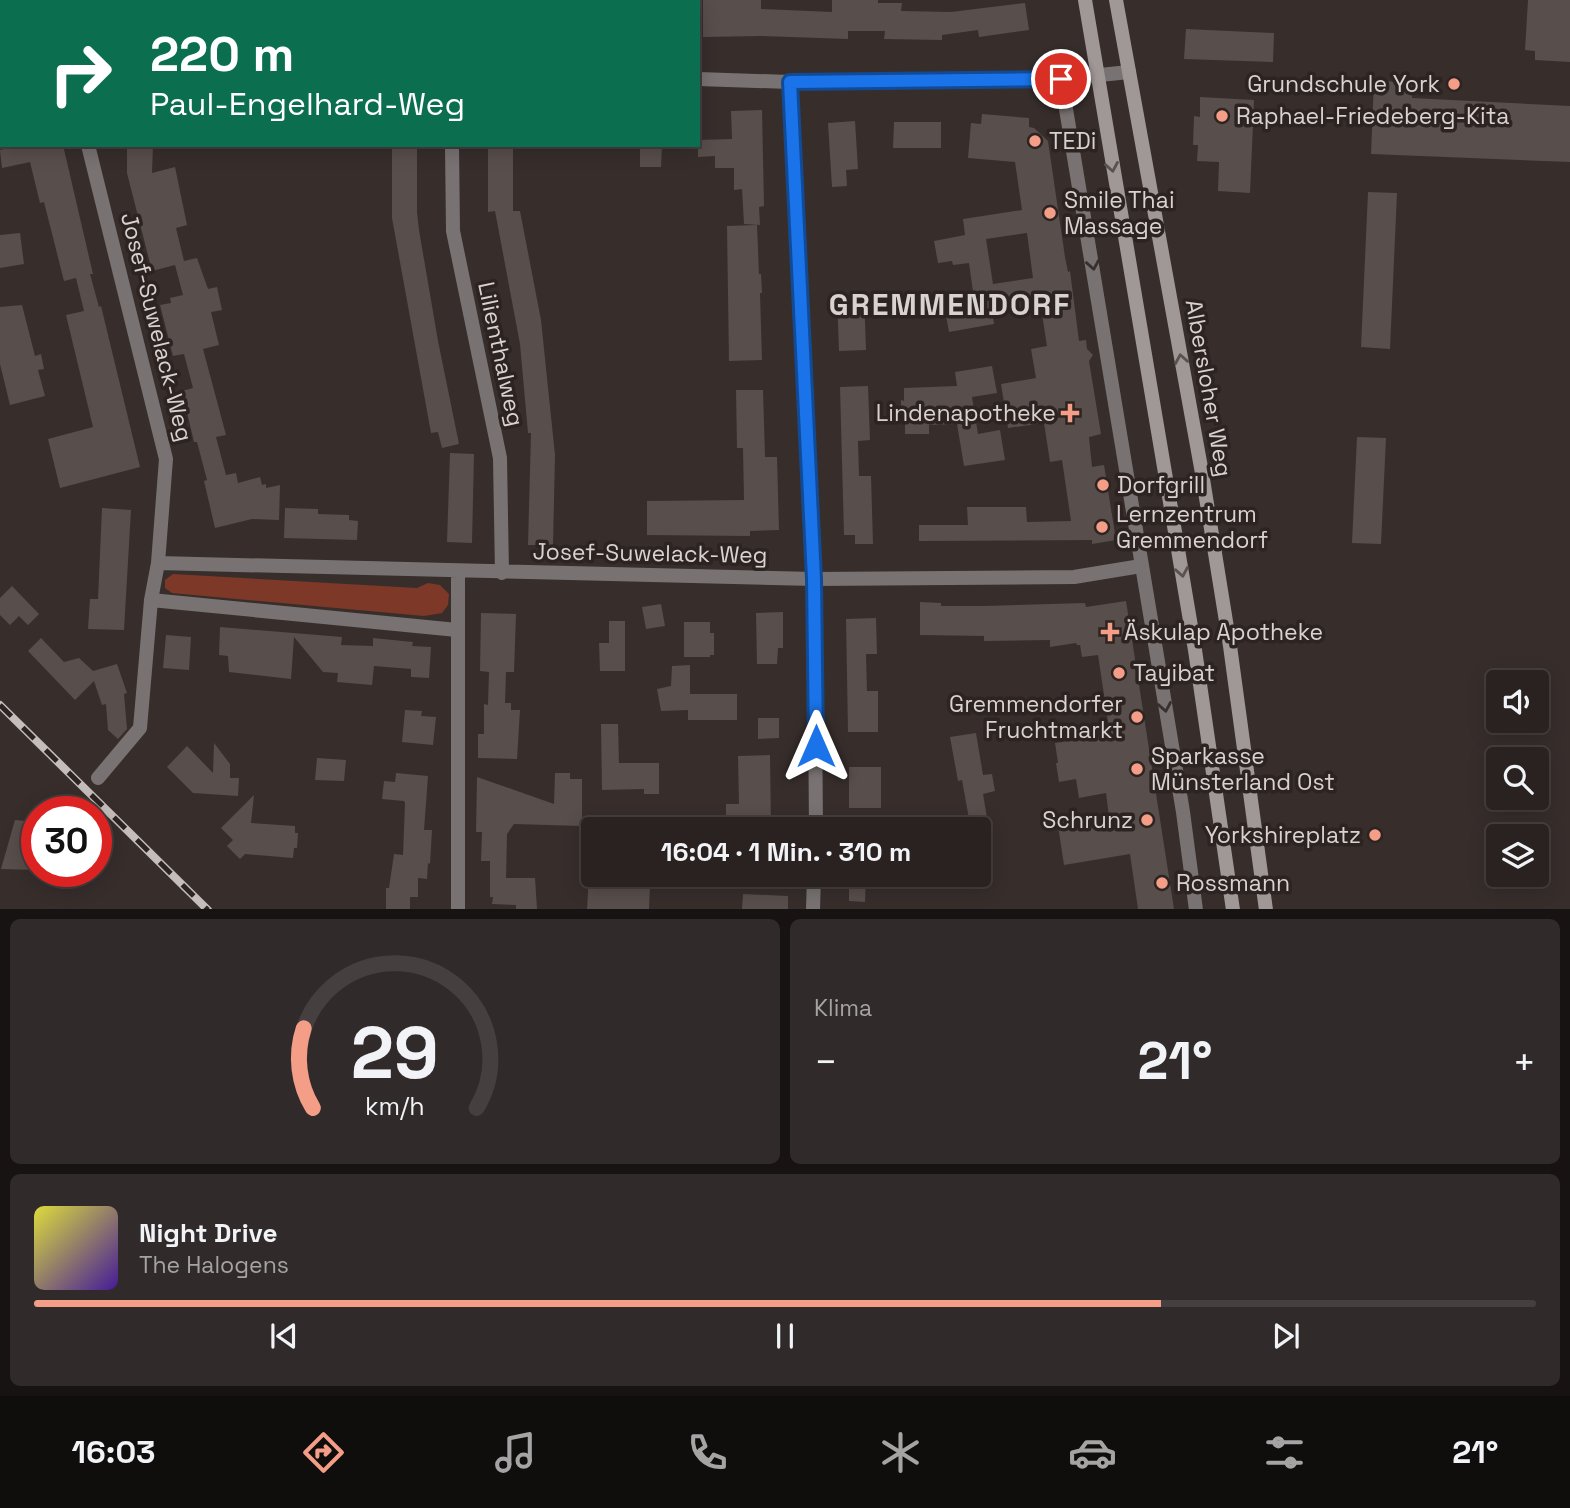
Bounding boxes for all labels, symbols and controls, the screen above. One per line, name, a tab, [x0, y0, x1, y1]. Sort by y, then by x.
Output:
text: 220 m	[150, 23, 294, 85]
icon: right	[35, 28, 126, 119]
pin	[1031, 49, 1091, 109]
icon: arrive	[1042, 60, 1080, 98]
place label: Grundschule York	[1247, 69, 1440, 99]
marker: Grundschule York	[1446, 76, 1462, 92]
text: Paul-Engelhard-Weg	[150, 84, 465, 124]
place label: Raphael-Friedeberg-Kita	[1236, 101, 1509, 131]
marker: Raphael-Friedeberg-Kita	[1214, 108, 1230, 124]
place label: TEDi	[1049, 126, 1096, 156]
marker: TEDi	[1027, 133, 1043, 149]
one-way arrow	[1104, 161, 1119, 173]
place label: Smile Thai Massage	[1064, 185, 1175, 241]
marker: Smile Thai Massage	[1042, 205, 1058, 221]
street label: Josef-Suwelack-Weg	[114, 209, 200, 445]
one-way arrow	[1085, 259, 1100, 270]
street label: Lilienthalweg	[471, 279, 531, 429]
district label: GREMMENDORF	[829, 285, 1071, 324]
street label: Albersloher Weg	[1179, 297, 1239, 479]
one-way arrow	[1174, 354, 1189, 365]
place label: Lindenapotheke	[876, 398, 1056, 428]
marker: Lindenapotheke	[1062, 405, 1078, 421]
place label: Dorfgrill	[1117, 470, 1205, 500]
marker: Dorfgrill	[1095, 477, 1111, 493]
place label: Lernzentrum Gremmendorf	[1116, 499, 1268, 555]
marker: Lernzentrum Gremmendorf	[1094, 519, 1110, 535]
street label: Josef-Suwelack-Weg	[532, 536, 768, 570]
one-way arrow	[1173, 566, 1188, 578]
place label: Äskulap Apotheke	[1124, 617, 1323, 647]
marker: Äskulap Apotheke	[1102, 624, 1118, 640]
place label: Tayibat	[1133, 658, 1215, 688]
marker: Tayibat	[1111, 665, 1127, 681]
map controls	[1486, 670, 1549, 887]
button: sound	[1486, 670, 1549, 733]
place label: Gremmendorfer Fruchtmarkt	[949, 689, 1123, 745]
one-way arrow	[1157, 701, 1172, 713]
position arrow	[779, 709, 853, 783]
marker: Gremmendorfer Fruchtmarkt	[1129, 709, 1145, 725]
place label: Sparkasse Münsterland Ost	[1151, 741, 1335, 797]
button: search	[1486, 747, 1549, 810]
marker: Sparkasse Münsterland Ost	[1129, 761, 1145, 777]
speed limit sign: 30	[21, 796, 112, 887]
place label: Schrunz	[1042, 805, 1133, 835]
marker: Schrunz	[1139, 812, 1155, 828]
place label: Yorkshireplatz	[1205, 820, 1361, 850]
button: layers	[1486, 824, 1549, 887]
marker: Yorkshireplatz	[1367, 827, 1383, 843]
text: 16:04 · 1 Min. · 310 m	[661, 835, 911, 869]
place label: Rossmann	[1176, 868, 1290, 898]
marker: Rossmann	[1154, 875, 1170, 891]
text: Klima	[814, 993, 872, 1023]
text: 29	[351, 1006, 439, 1099]
text: 21°	[1138, 1028, 1212, 1094]
text: −	[814, 1038, 838, 1086]
text: +	[1512, 1038, 1536, 1086]
text: km/h	[365, 1089, 425, 1121]
text: Night Drive	[139, 1216, 277, 1250]
text: The Halogens	[139, 1250, 289, 1280]
icon: previous	[265, 1317, 303, 1355]
icon: pause	[766, 1317, 804, 1355]
icon: next	[1267, 1317, 1305, 1355]
icon: directions	[299, 1428, 348, 1477]
icon: music	[491, 1428, 540, 1477]
icon: phone	[683, 1428, 732, 1477]
icon: climate	[876, 1428, 925, 1477]
icon: car	[1068, 1428, 1117, 1477]
icon: filters	[1260, 1428, 1309, 1477]
text: 16:03	[72, 1432, 156, 1472]
text: 21°	[1452, 1432, 1498, 1472]

